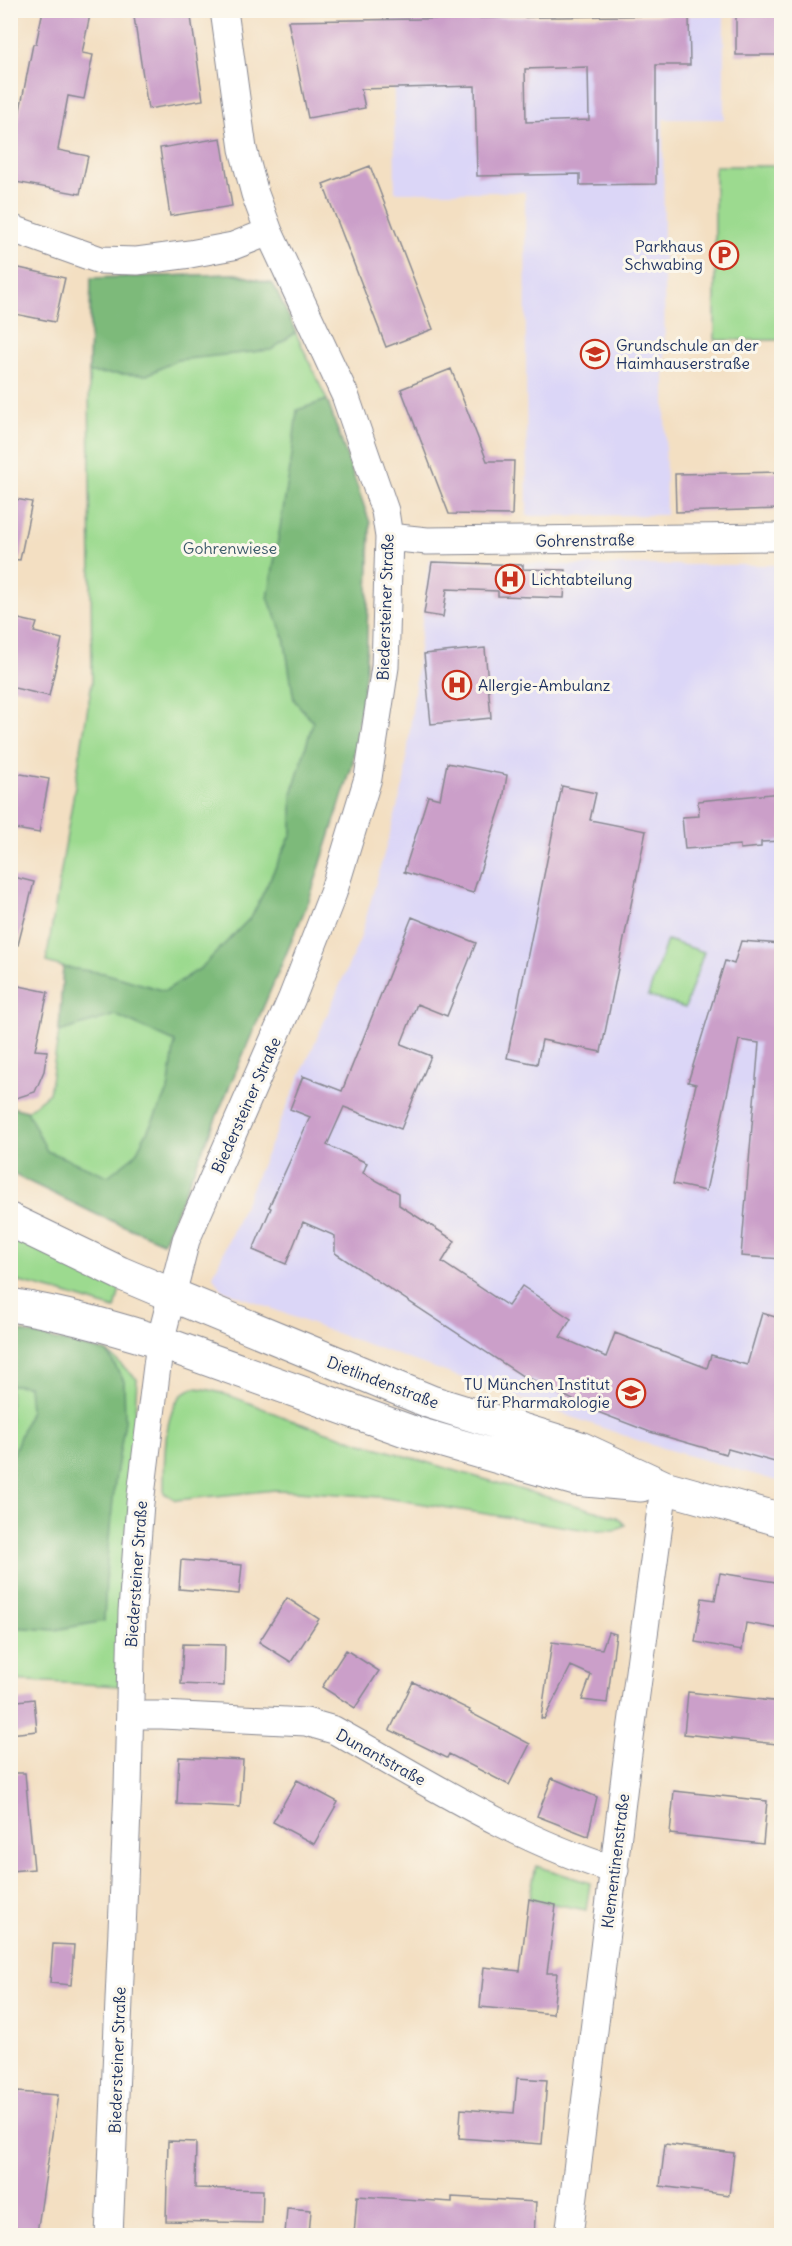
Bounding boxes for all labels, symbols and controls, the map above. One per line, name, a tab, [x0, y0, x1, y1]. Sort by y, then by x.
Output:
place label: Parkhaus Schwabing	[625, 236, 703, 274]
parking icon: Parkhaus Schwabing	[708, 239, 740, 271]
place label: Grundschule an der Haimhauserstraße	[616, 335, 759, 373]
school or university icon: Grundschule an der Haimhauserstraße	[579, 338, 611, 370]
street label: Gohrenstraße	[535, 529, 635, 551]
street label: Biedersteiner Straße	[372, 533, 398, 681]
park label: Gohrenwiese	[183, 538, 277, 558]
hospital icon: Lichtabteilung	[494, 563, 526, 595]
place label: Lichtabteilung	[531, 569, 632, 589]
hospital icon: Allergie-Ambulanz	[441, 669, 473, 701]
place label: Allergie-Ambulanz	[478, 675, 611, 695]
street label: Biedersteiner Straße	[207, 1034, 285, 1176]
street label: Dietlindenstraße	[324, 1352, 442, 1412]
place label: TU München Institut für Pharmakologie	[464, 1374, 611, 1412]
school or university icon: TU München Institut für Pharmakologie	[615, 1377, 647, 1409]
street label: Biedersteiner Straße	[121, 1500, 151, 1648]
street label: Dunantstraße	[333, 1724, 429, 1790]
street label: Klementinenstraße	[597, 1793, 633, 1929]
street label: Biedersteiner Straße	[104, 1986, 130, 2134]

